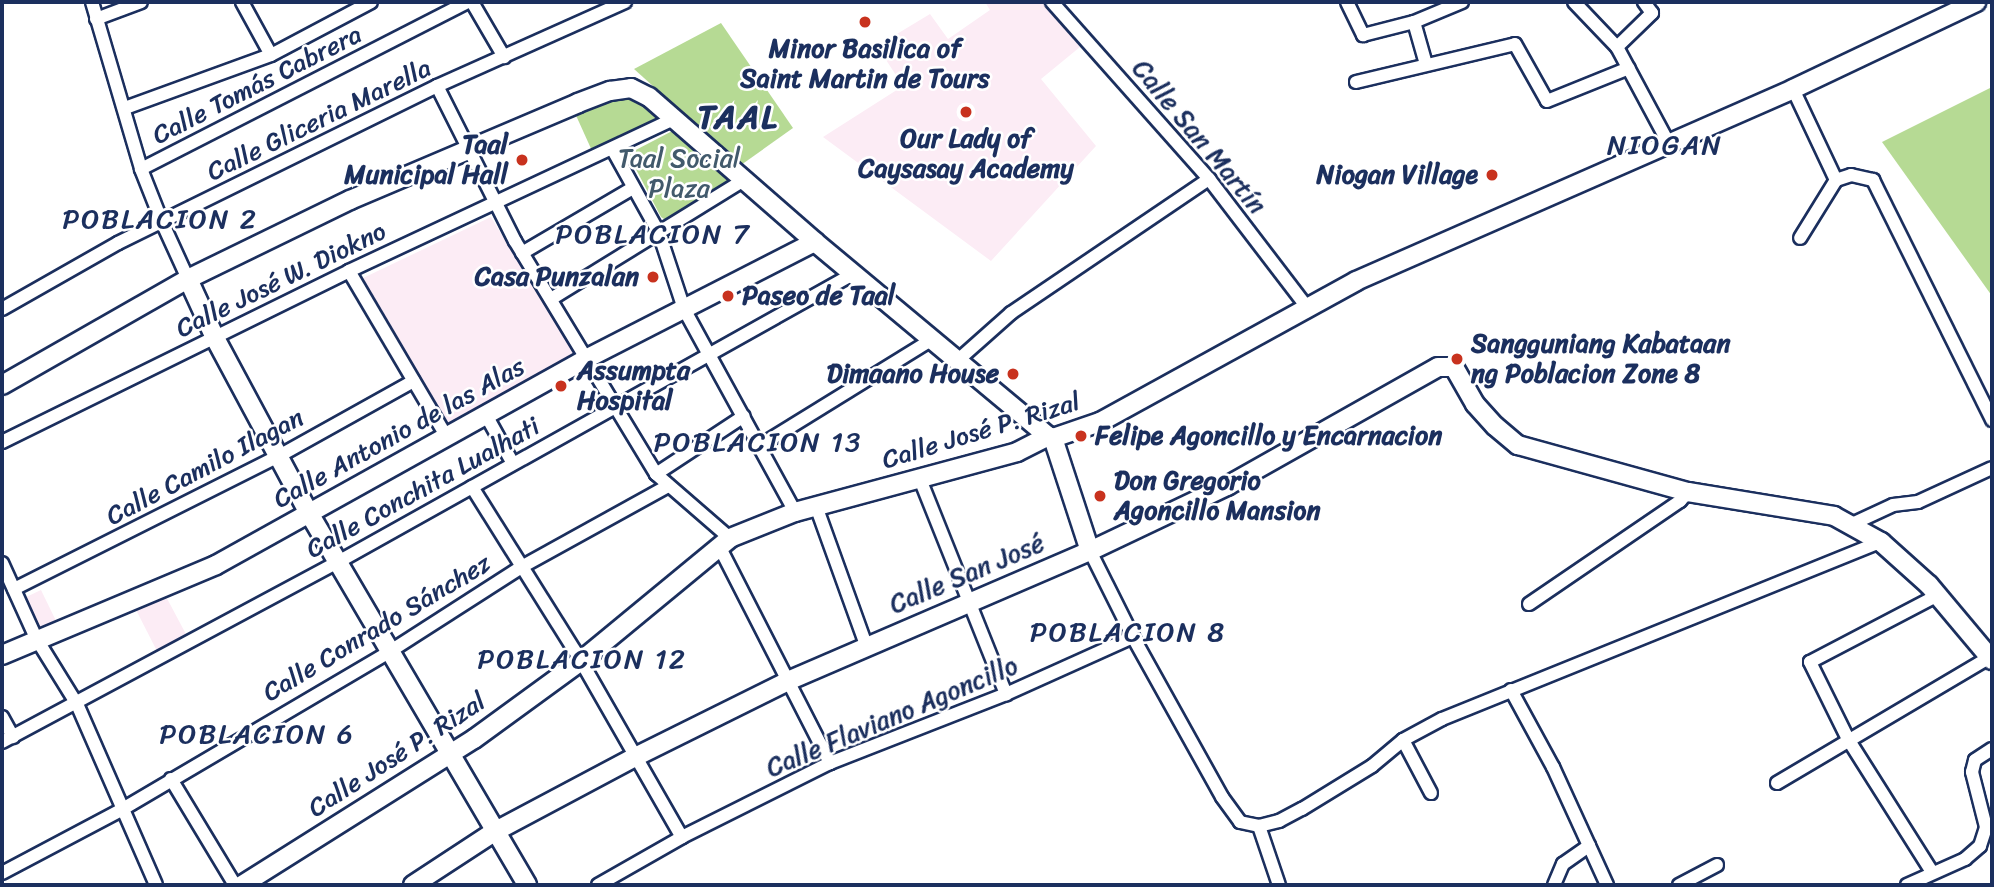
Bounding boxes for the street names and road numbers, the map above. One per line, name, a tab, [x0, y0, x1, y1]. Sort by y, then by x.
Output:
street label: Calle Tomás Cabrera	[146, 18, 368, 152]
street label: Calle Gliceria Marella	[202, 52, 436, 188]
street label: Calle San Martín	[1125, 53, 1273, 221]
street label: Calle José W. Diokno	[170, 215, 392, 345]
street label: Calle Antonio de las Alas	[268, 351, 530, 515]
street label: Calle José P. Rizal	[878, 386, 1084, 476]
street label: Calle Camilo Ilagan	[101, 402, 309, 532]
street label: Calle Conchita Lualhati	[300, 411, 546, 565]
street label: Calle San José	[885, 527, 1049, 621]
street label: Calle Conrado Sánchez	[257, 548, 497, 708]
street label: Calle Flaviano Agoncillo	[761, 650, 1023, 784]
street label: Calle José P. Rizal	[302, 686, 492, 824]

